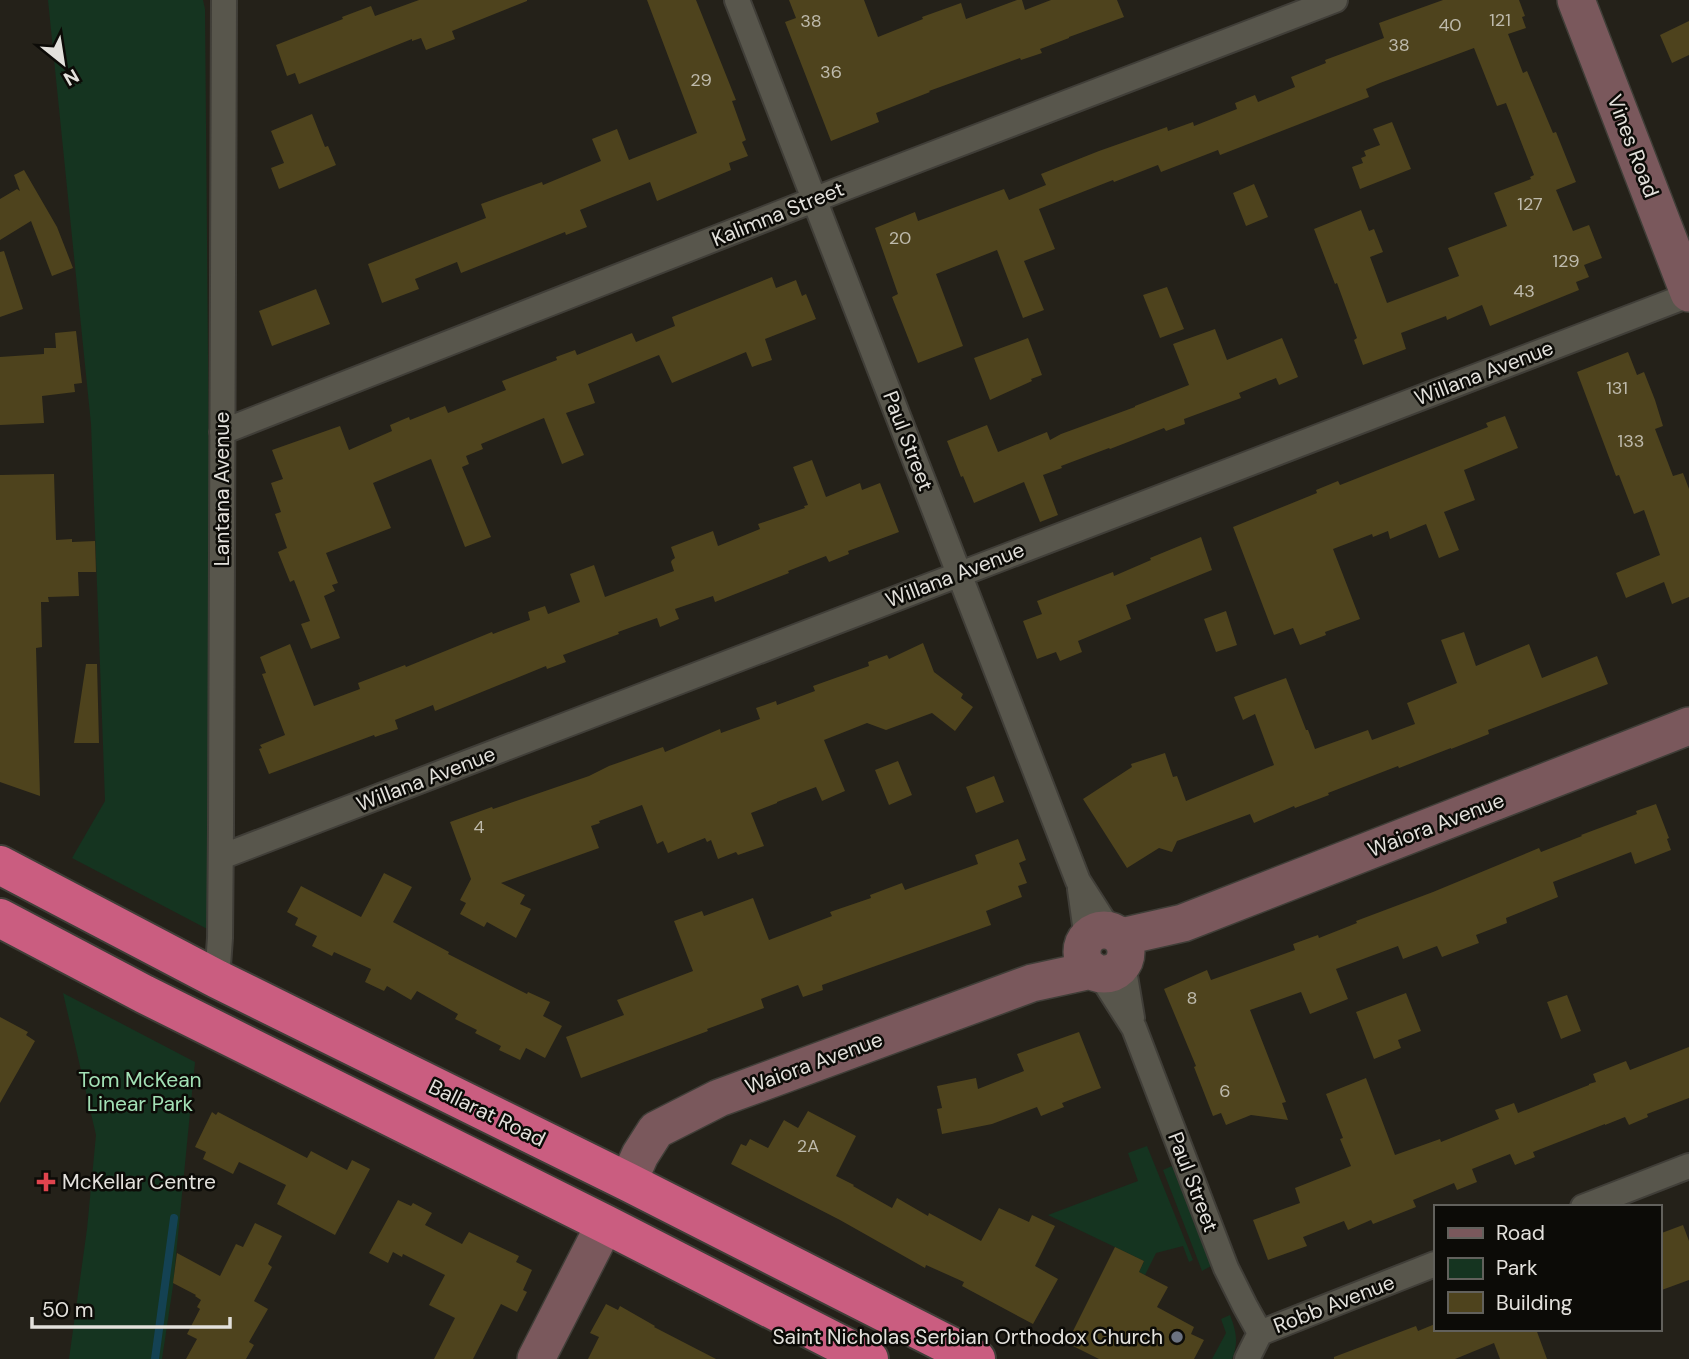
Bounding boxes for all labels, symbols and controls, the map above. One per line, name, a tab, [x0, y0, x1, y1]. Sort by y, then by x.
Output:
house number: 121	[1489, 8, 1511, 32]
house number: 38	[800, 9, 822, 33]
house number: 40	[1438, 13, 1462, 37]
north arrow	[28, 28, 98, 98]
house number: 38	[1388, 33, 1410, 57]
house number: 36	[820, 60, 842, 84]
text: N	[59, 63, 84, 92]
house number: 29	[690, 68, 712, 92]
street label: Vines Road	[1601, 91, 1665, 201]
street label: Kalimna Street	[708, 175, 848, 253]
house number: 127	[1517, 192, 1543, 216]
house number: 20	[889, 226, 911, 250]
house number: 129	[1552, 249, 1580, 273]
house number: 43	[1513, 279, 1535, 303]
street label: Willana Avenue	[1411, 334, 1557, 412]
house number: 131	[1606, 376, 1628, 400]
street label: Paul Street	[876, 387, 940, 495]
street label: Lantana Avenue	[208, 412, 236, 566]
house number: 133	[1618, 429, 1644, 453]
street label: Willana Avenue	[882, 536, 1028, 614]
street label: Willana Avenue	[353, 740, 499, 818]
street label: Waiora Avenue	[1364, 786, 1508, 864]
house number: 4	[474, 815, 485, 839]
house number: 8	[1187, 986, 1197, 1010]
street label: Waiora Avenue	[741, 1025, 887, 1101]
park label: Tom McKean Linear Park	[78, 1066, 202, 1118]
street label: Ballarat Road	[424, 1073, 550, 1153]
house number: 6	[1219, 1079, 1231, 1103]
street label: Paul Street	[1161, 1128, 1225, 1236]
house number: 2A	[797, 1134, 819, 1158]
place label: McKellar Centre	[62, 1168, 216, 1196]
marker: McKellar Centre	[36, 1172, 56, 1192]
legend	[1434, 1205, 1661, 1331]
text: Road	[1496, 1219, 1545, 1247]
text: Park	[1496, 1254, 1538, 1282]
street label: Robb Avenue	[1269, 1268, 1399, 1340]
scale bar	[32, 1286, 229, 1330]
text: Building	[1496, 1289, 1573, 1317]
text: 50 m	[42, 1296, 93, 1324]
place label: Saint Nicholas Serbian Orthodox Church	[772, 1323, 1163, 1351]
marker: Saint Nicholas Serbian Orthodox Church	[1169, 1329, 1185, 1345]

